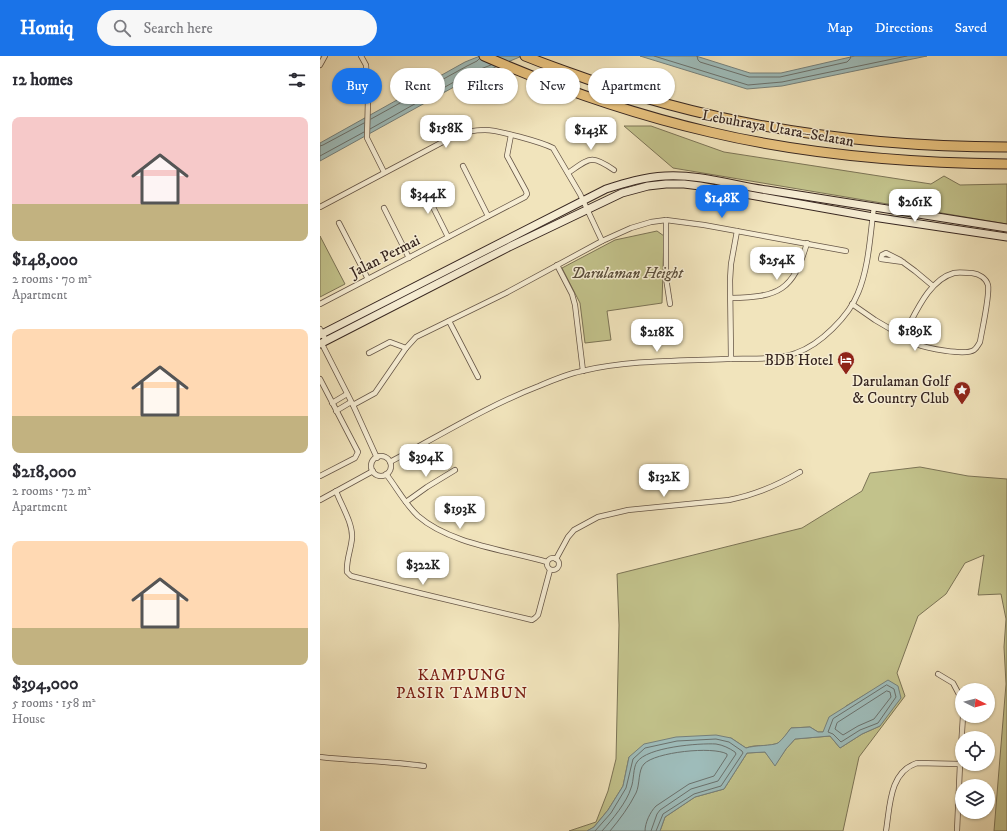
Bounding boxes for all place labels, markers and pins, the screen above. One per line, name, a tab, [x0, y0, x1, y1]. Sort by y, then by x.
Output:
pin: $158K	[418, 115, 474, 149]
pin: $143K	[563, 117, 619, 151]
pin: $344K	[400, 181, 456, 215]
pin: $148K	[694, 185, 750, 219]
pin: $261K	[887, 189, 943, 223]
pin: $254K	[749, 247, 805, 281]
pin: $189K	[887, 318, 943, 352]
pin: $218K	[629, 319, 685, 353]
hotel icon: BDB Hotel	[836, 350, 856, 375]
place label: BDB Hotel	[765, 351, 833, 370]
place label: Darulaman Golf & Country Club	[852, 372, 951, 408]
place icon: Darulaman Golf & Country Club	[952, 380, 972, 405]
pin: $394K	[398, 444, 454, 478]
pin: $132K	[636, 464, 692, 498]
pin: $193K	[432, 496, 488, 530]
pin: $322K	[395, 552, 451, 586]

